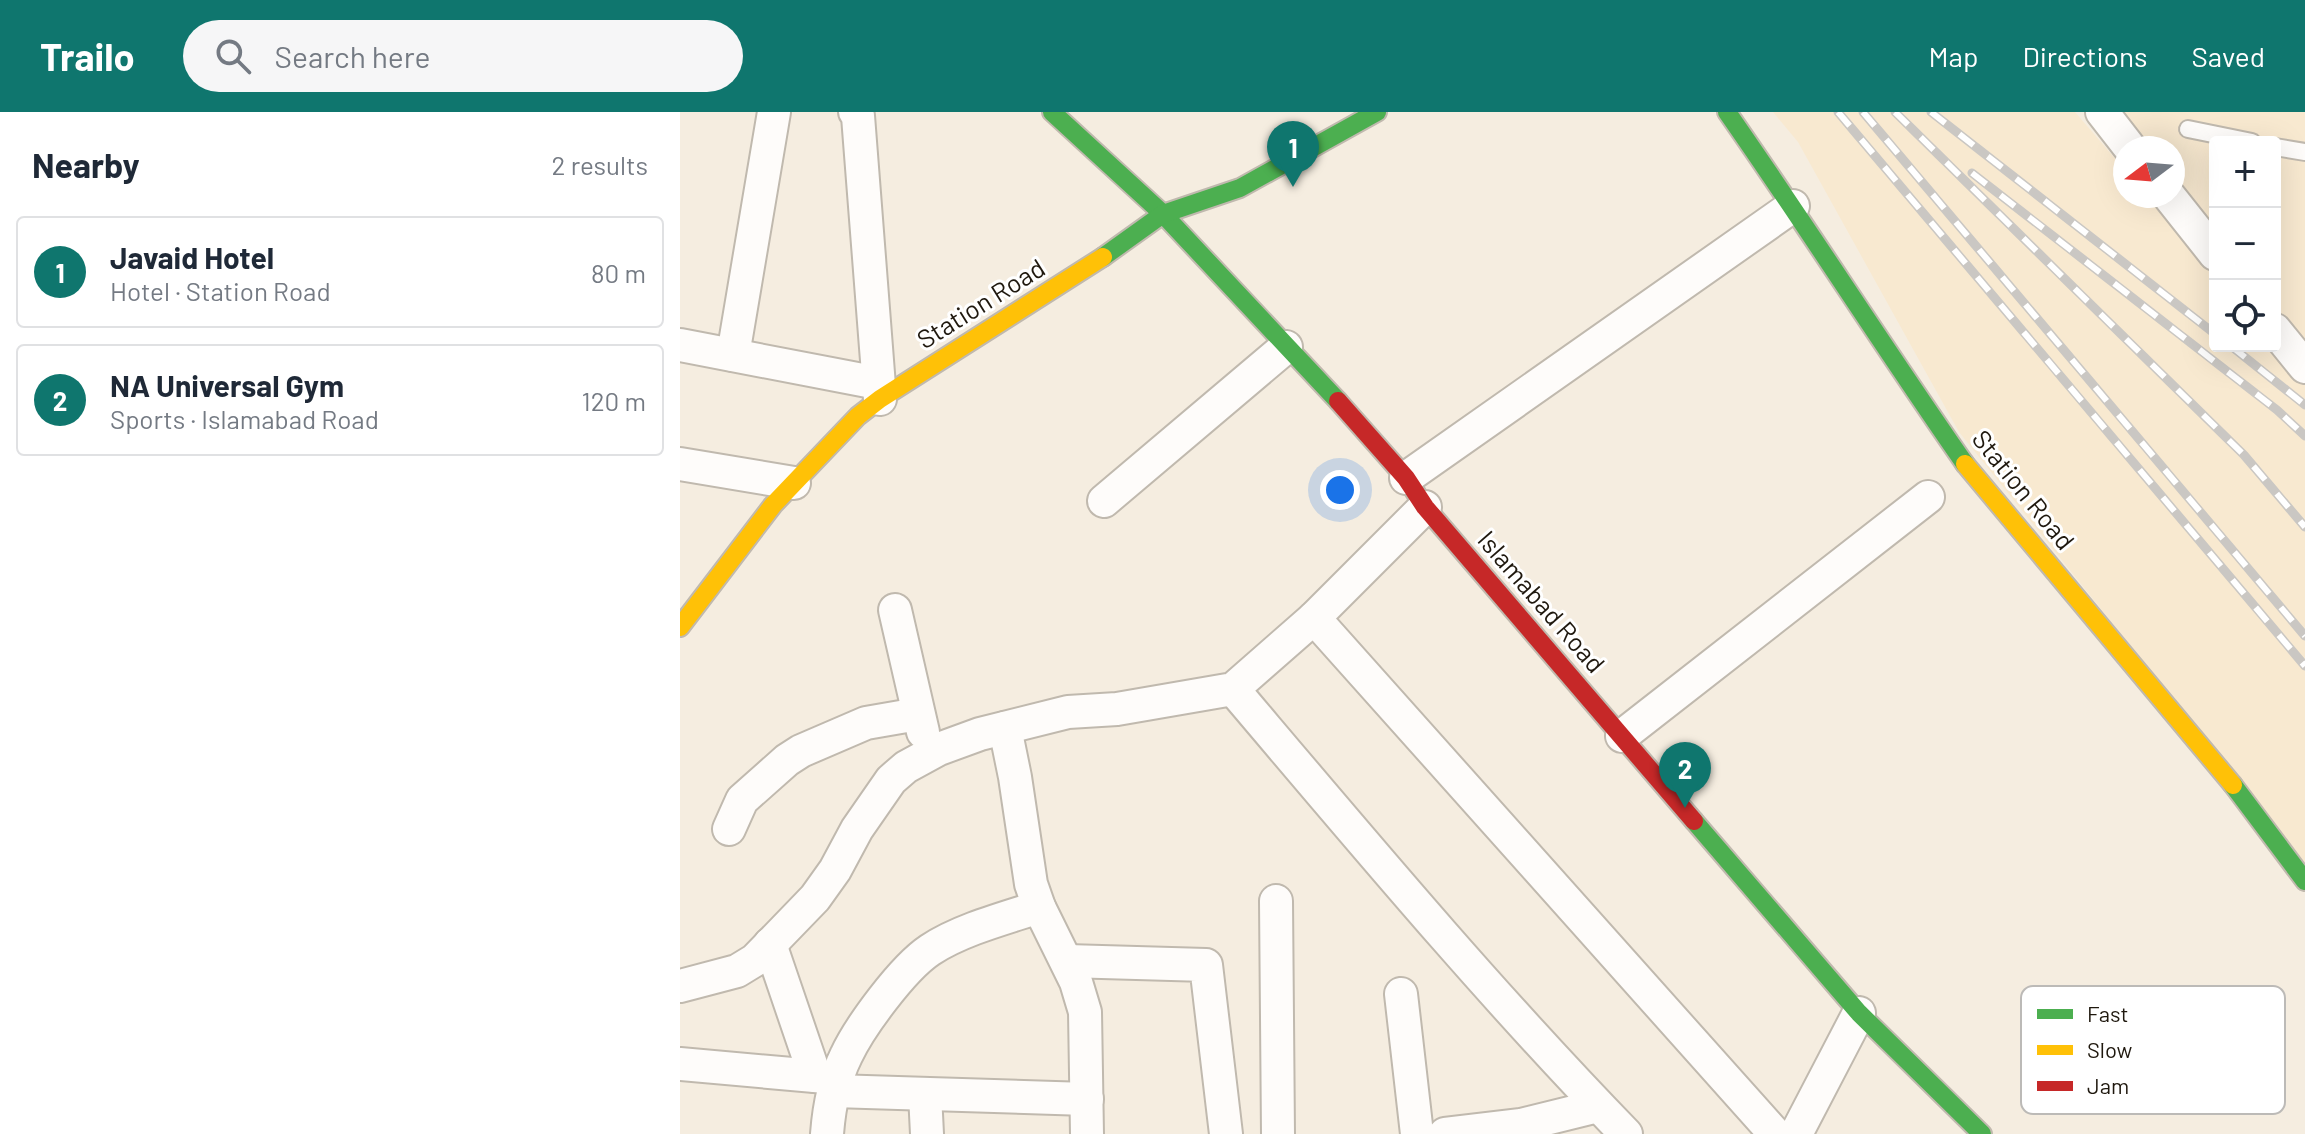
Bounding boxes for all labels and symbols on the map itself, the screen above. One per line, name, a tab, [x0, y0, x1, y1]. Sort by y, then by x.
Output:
pin: 1	[1267, 121, 1319, 187]
north arrow	[2113, 136, 2185, 208]
street label: Station Road	[911, 251, 1050, 354]
street label: Station Road	[1967, 423, 2082, 555]
your location	[1320, 470, 1360, 510]
street label: Islamabad Road	[1472, 524, 1612, 678]
pin: 2	[1659, 742, 1711, 808]
legend	[2021, 986, 2285, 1114]
text: Fast	[2087, 1000, 2129, 1026]
text: Slow	[2087, 1036, 2132, 1062]
text: Jam	[2087, 1072, 2129, 1098]

